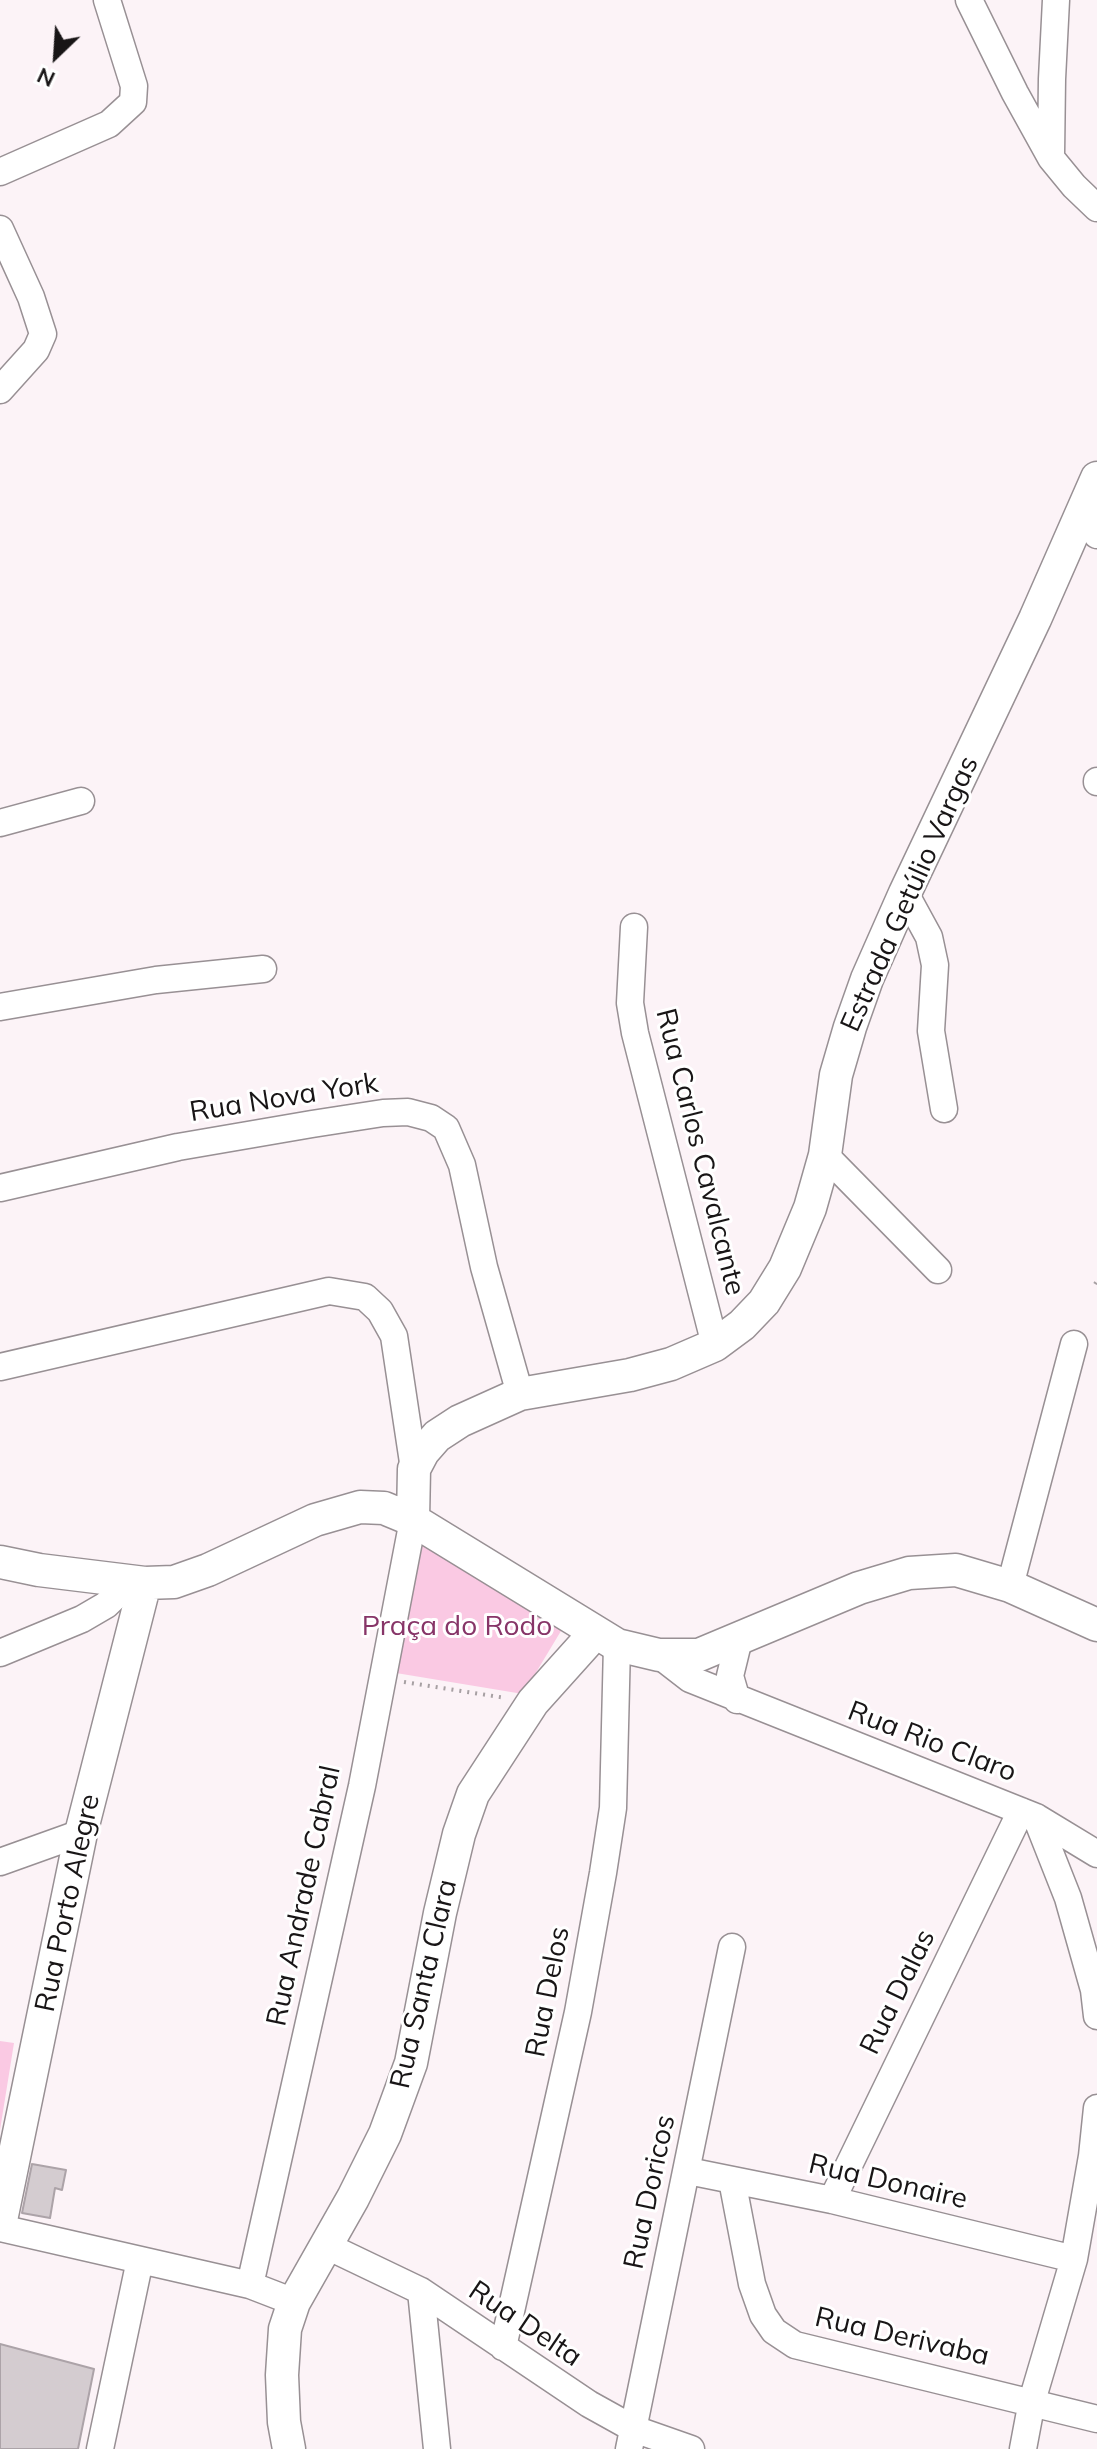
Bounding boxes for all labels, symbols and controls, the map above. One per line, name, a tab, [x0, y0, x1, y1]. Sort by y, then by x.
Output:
north arrow	[16, 16, 96, 96]
text: N	[32, 62, 59, 94]
street label: Estrada Getúlio Vargas	[834, 751, 986, 1037]
street label: Rua Carlos Cavalcante	[648, 1005, 752, 1299]
street label: Rua Nova York	[187, 1067, 381, 1129]
park label: Praça do Rodo	[362, 1610, 552, 1644]
street label: Rua Rio Claro	[843, 1694, 1021, 1790]
street label: Rua Andrade Cabral	[260, 1763, 348, 2029]
street label: Rua Porto Alegre	[29, 1791, 107, 2015]
street label: Rua Santa Clara	[384, 1876, 464, 2092]
street label: Rua Delos	[519, 1924, 577, 2060]
street label: Rua Dalas	[853, 1924, 943, 2060]
street label: Rua Doricos	[617, 2112, 683, 2272]
street label: Rua Donaire	[805, 2147, 971, 2217]
street label: Rua Delta	[462, 2274, 588, 2374]
street label: Rua Derivaba	[812, 2301, 992, 2373]

